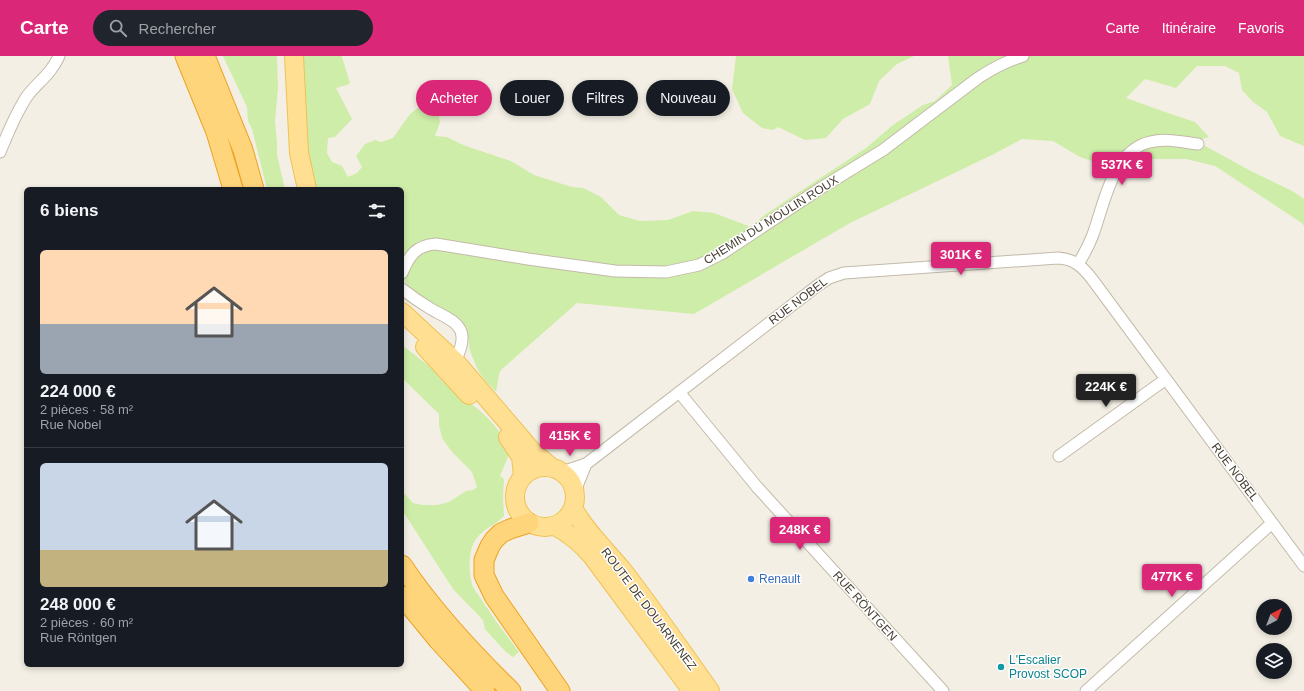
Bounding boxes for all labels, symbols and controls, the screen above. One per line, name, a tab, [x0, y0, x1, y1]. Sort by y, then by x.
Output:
search box	[93, 10, 373, 46]
text: Carte	[20, 17, 69, 38]
icon: search	[107, 17, 129, 39]
text: Rechercher	[139, 20, 216, 37]
text: Carte	[1105, 20, 1140, 36]
text: Itinéraire	[1162, 20, 1216, 36]
text: Favoris	[1238, 20, 1284, 36]
chip: Acheter	[416, 80, 492, 116]
chip: Louer	[500, 80, 564, 116]
chip: Filtres	[572, 80, 638, 116]
chip: Nouveau	[646, 80, 730, 116]
pin: 537K €	[1089, 152, 1155, 186]
text: 537K €	[1101, 157, 1143, 172]
street label: CHEMIN DU MOULIN ROUX	[701, 173, 841, 267]
icon: filters	[366, 200, 388, 222]
text: 6 biens	[40, 201, 99, 220]
pin: 301K €	[928, 242, 994, 276]
text: 301K €	[940, 247, 982, 262]
street label: RUE NOBEL	[766, 274, 830, 327]
icon: home	[178, 276, 250, 348]
pin: 224K €	[1073, 374, 1139, 408]
text: 224K €	[1085, 379, 1127, 394]
text: 224 000 €	[40, 382, 116, 401]
text: 2 pièces · 58 m²	[40, 402, 133, 417]
text: Rue Nobel	[40, 417, 101, 432]
pin: 415K €	[537, 423, 603, 457]
text: 415K €	[549, 428, 591, 443]
street label: RUE NOBEL	[1209, 440, 1262, 504]
icon: home	[178, 489, 250, 561]
pin: 248K €	[767, 517, 833, 551]
text: 248K €	[779, 522, 821, 537]
street label: ROUTE DE DOUARNENEZ	[598, 545, 700, 673]
pin: 477K €	[1139, 564, 1205, 598]
street label: RUE RÖNTGEN	[830, 568, 900, 644]
text: 477K €	[1151, 569, 1193, 584]
place label: Renault	[759, 572, 801, 586]
marker: Renault	[746, 574, 756, 584]
text: 248 000 €	[40, 595, 116, 614]
north arrow	[1256, 599, 1292, 635]
map controls	[1256, 599, 1292, 679]
text: 2 pièces · 60 m²	[40, 615, 133, 630]
text: Rue Röntgen	[40, 630, 117, 645]
button: layers	[1256, 643, 1292, 679]
place label: L'Escalier Provost SCOP	[1009, 653, 1087, 681]
marker: L'Escalier Provost SCOP	[996, 662, 1006, 672]

